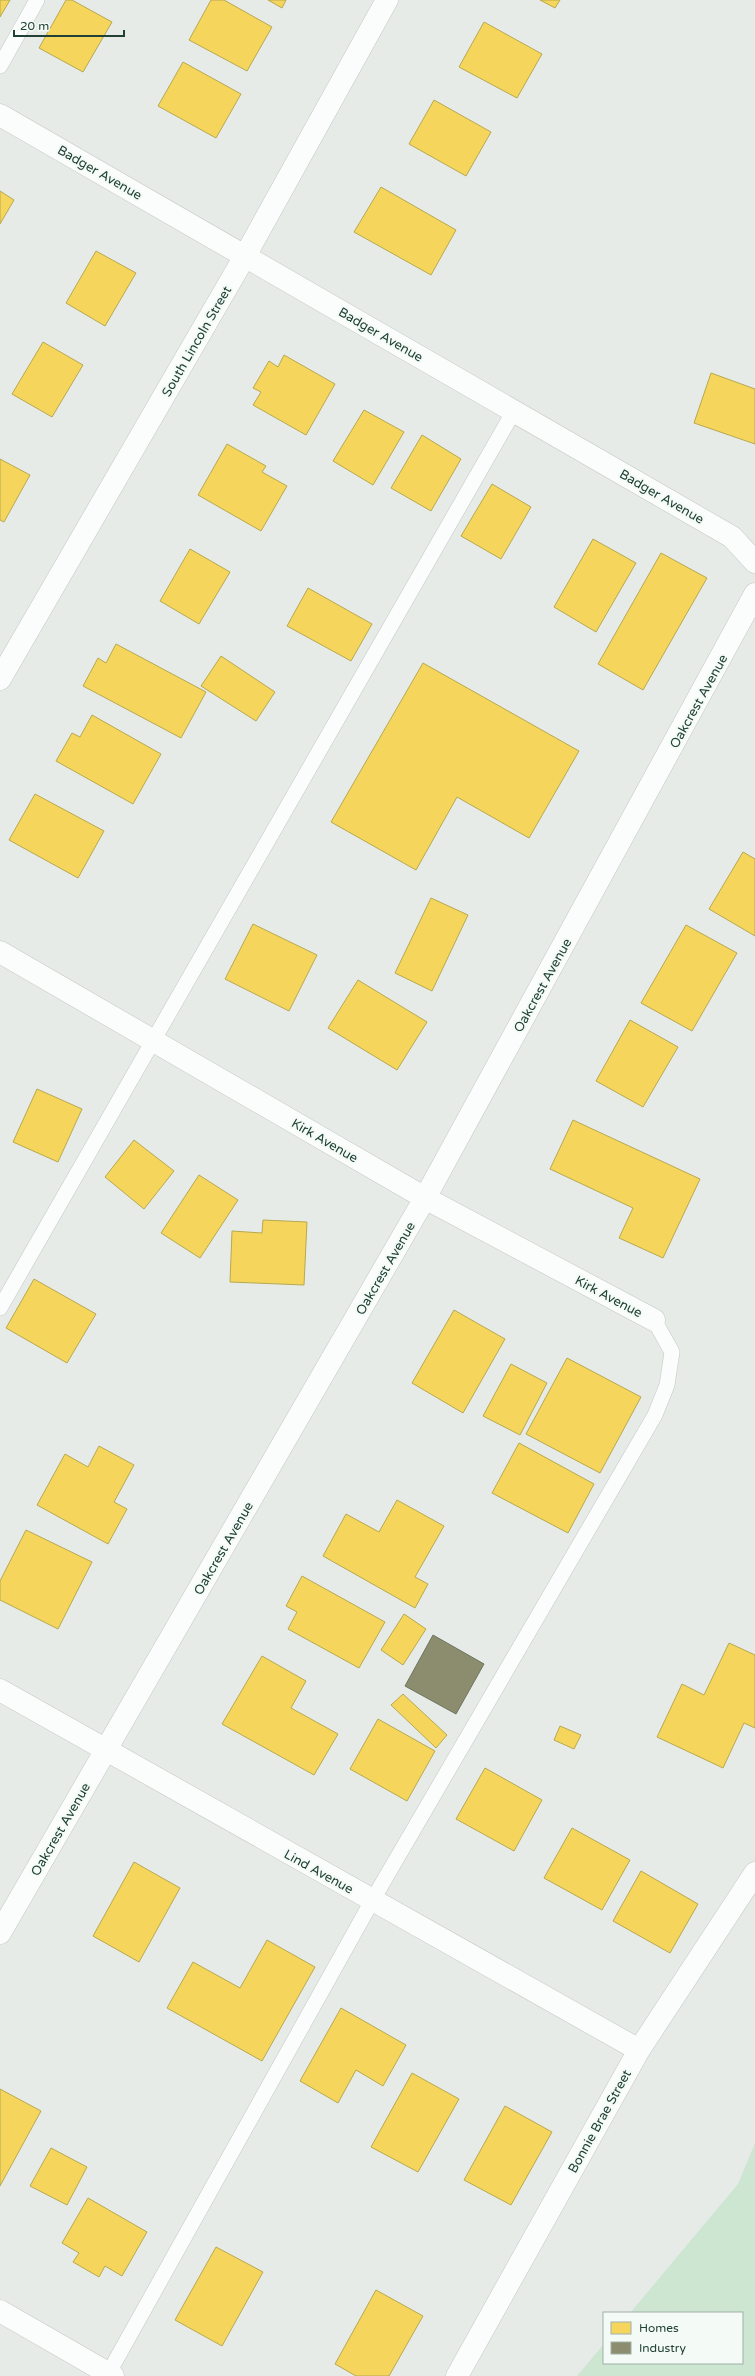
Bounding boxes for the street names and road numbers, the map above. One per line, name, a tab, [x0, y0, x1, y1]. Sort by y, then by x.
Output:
street label: Badger Avenue	[54, 142, 145, 204]
street label: South Lincoln Street	[159, 283, 235, 400]
street label: Badger Avenue	[335, 304, 426, 366]
street label: Badger Avenue	[616, 466, 707, 528]
street label: Oakcrest Avenue	[666, 652, 731, 751]
street label: Oakcrest Avenue	[510, 936, 575, 1035]
street label: Kirk Avenue	[288, 1115, 361, 1166]
street label: Oakcrest Avenue	[353, 1219, 419, 1318]
street label: Kirk Avenue	[572, 1272, 645, 1321]
street label: Oakcrest Avenue	[191, 1499, 257, 1598]
street label: Oakcrest Avenue	[28, 1780, 94, 1879]
street label: Lind Avenue	[281, 1846, 356, 1897]
street label: Bonnie Brae Street	[565, 2067, 635, 2176]

